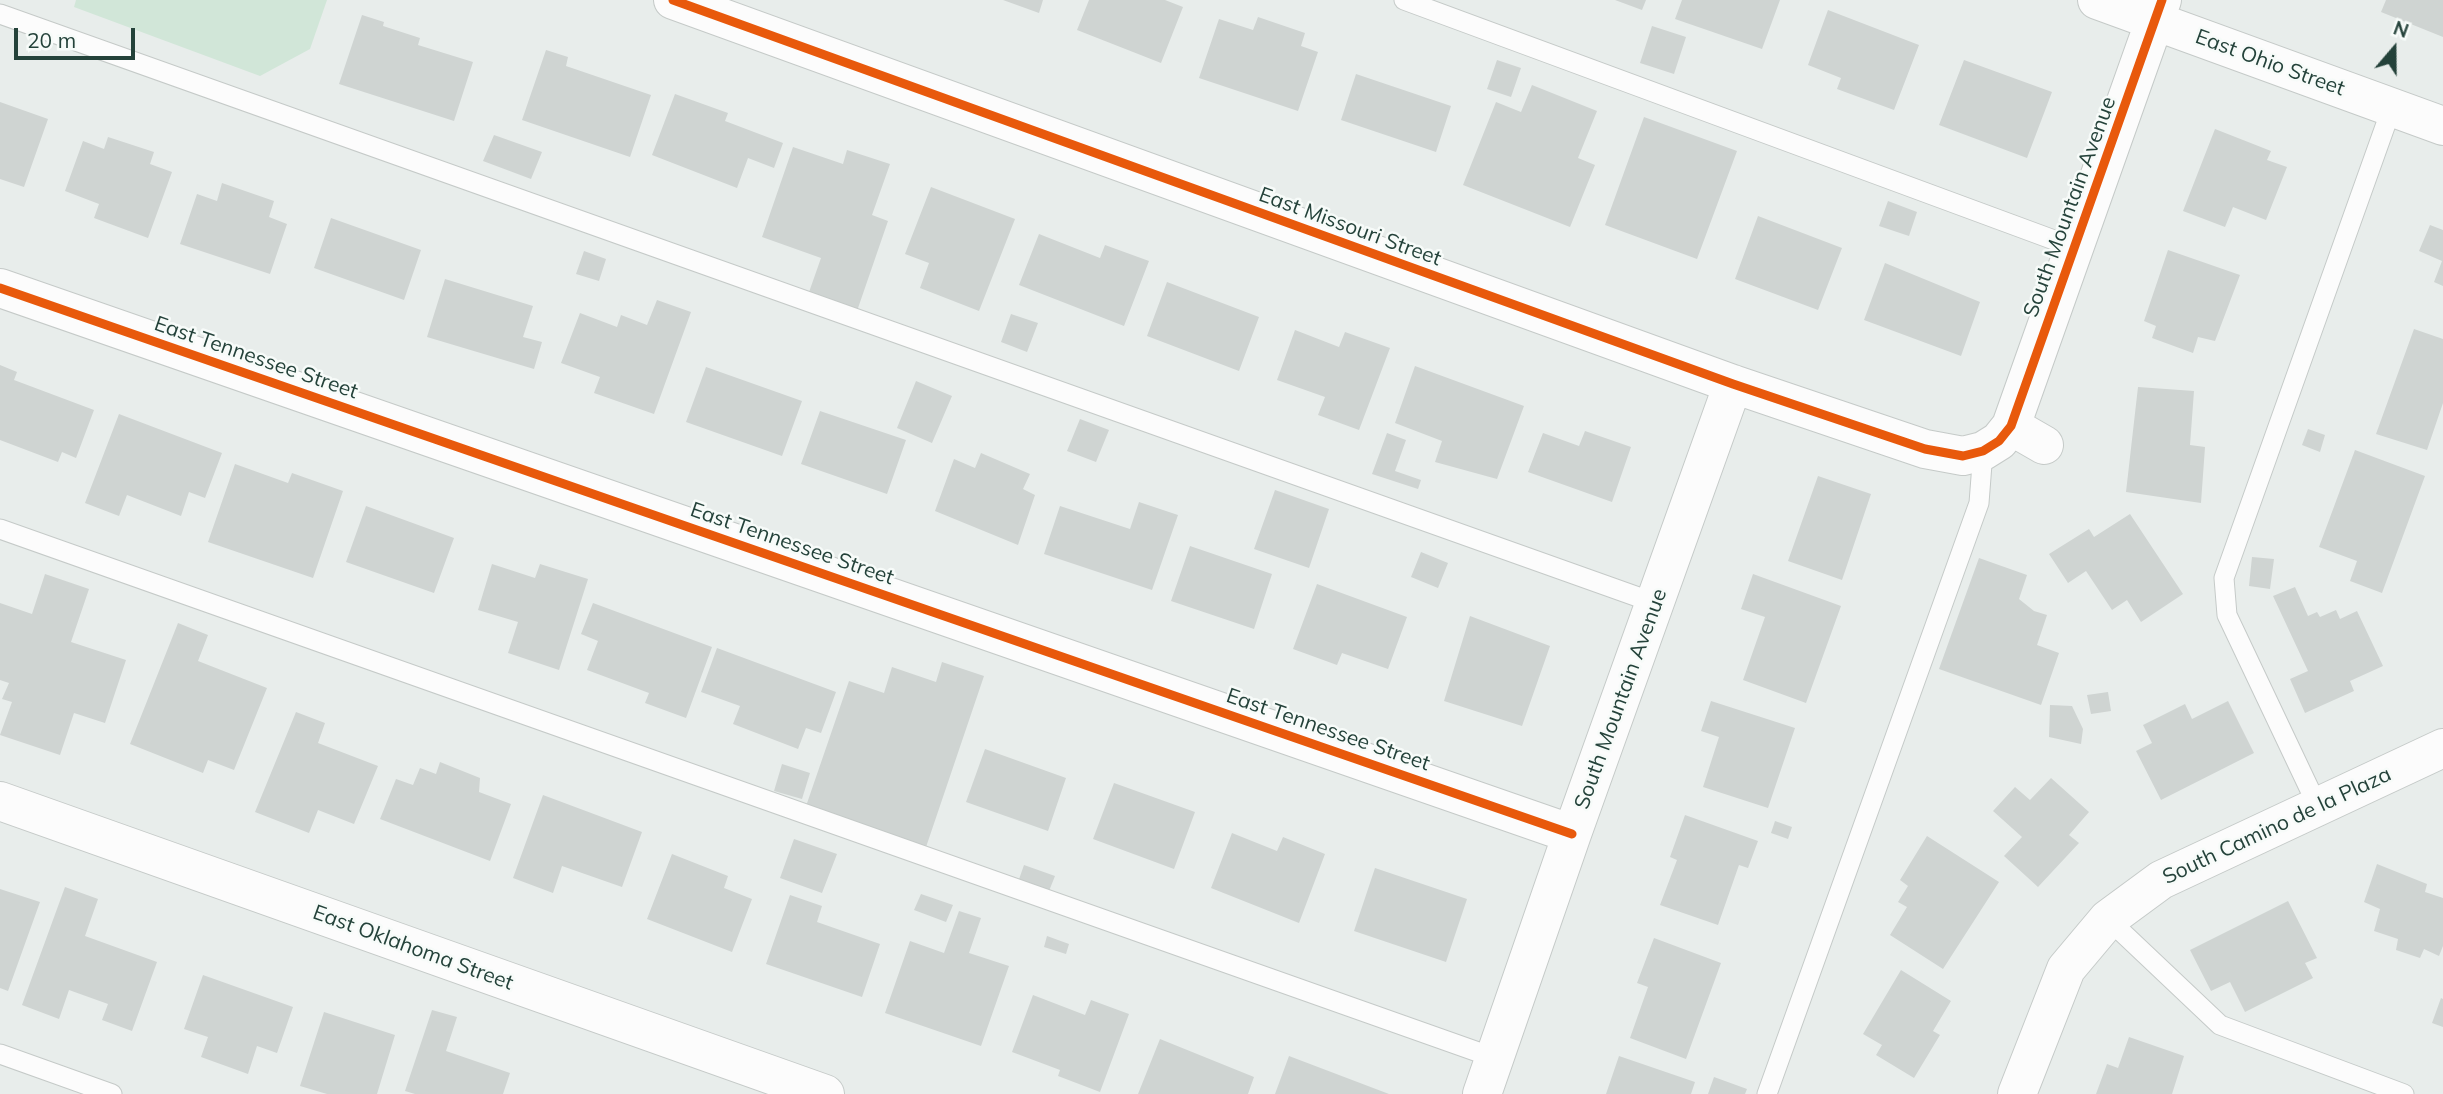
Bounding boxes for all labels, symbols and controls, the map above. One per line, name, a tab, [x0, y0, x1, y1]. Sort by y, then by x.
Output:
scale bar	[18, 14, 138, 58]
north arrow	[2359, 14, 2429, 84]
text: N	[2390, 16, 2412, 43]
street label: East Ohio Street	[2192, 24, 2348, 102]
text: 20 m	[27, 27, 76, 53]
street label: South Mountain Avenue	[2018, 93, 2122, 321]
street label: East Missouri Street	[1255, 182, 1445, 272]
street label: East Tennessee Street	[151, 311, 361, 405]
street label: East Tennessee Street	[687, 497, 897, 591]
street label: South Mountain Avenue	[1569, 585, 1673, 813]
street label: East Tennessee Street	[1223, 683, 1433, 777]
street label: South Camino de la Plaza	[2159, 762, 2395, 890]
street label: East Oklahoma Street	[309, 900, 517, 996]

